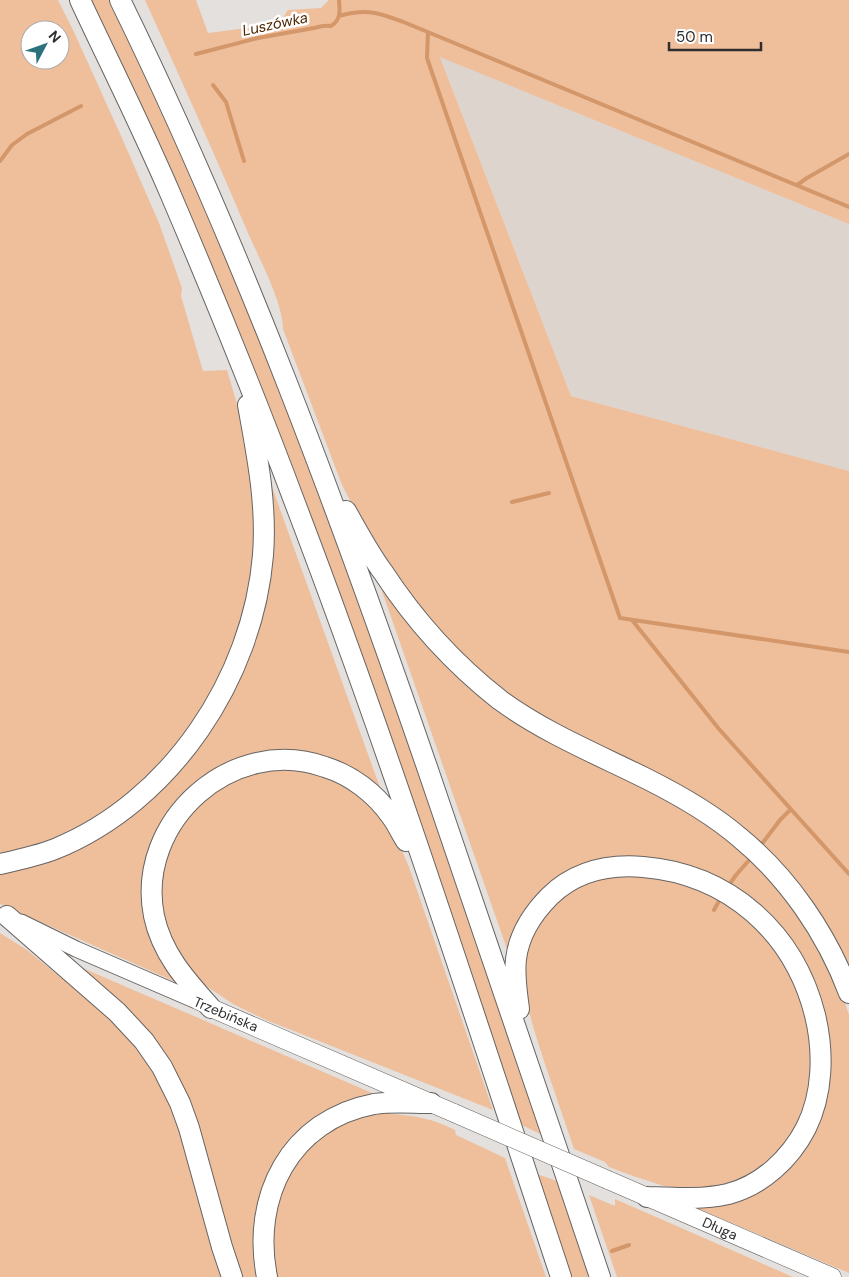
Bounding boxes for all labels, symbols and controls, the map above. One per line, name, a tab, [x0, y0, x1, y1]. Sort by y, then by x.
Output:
water label: Luszówka	[240, 7, 310, 41]
north arrow	[20, 20, 70, 70]
scale bar	[669, 20, 762, 52]
text: N	[45, 27, 65, 46]
text: 50 m	[676, 27, 713, 47]
street label: Trzebińska	[191, 992, 261, 1036]
street label: Długa	[700, 1213, 740, 1244]

